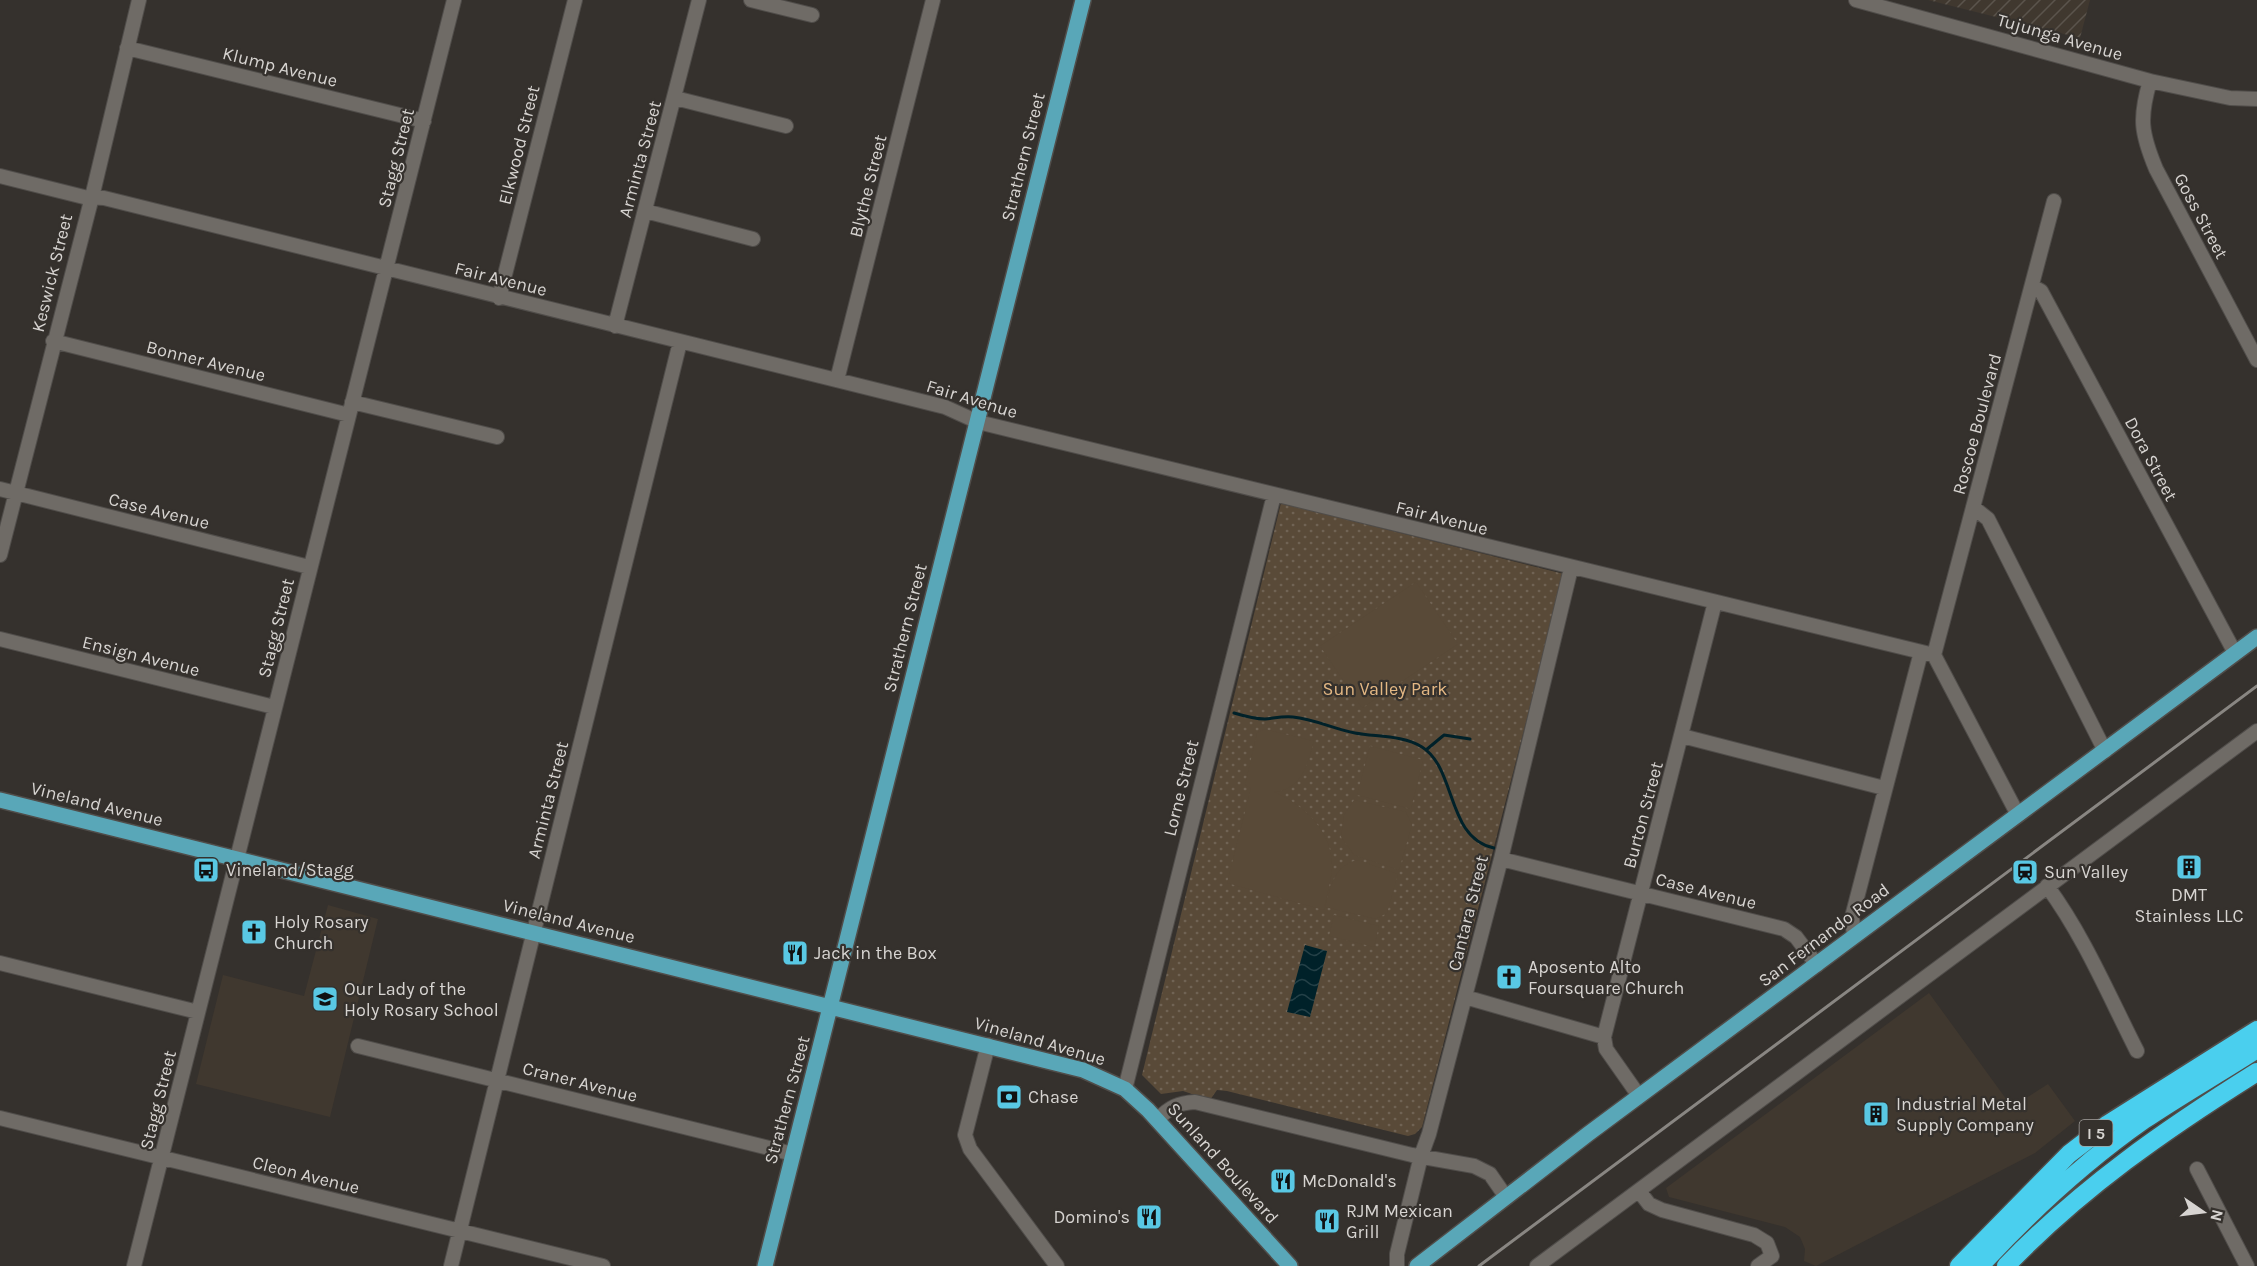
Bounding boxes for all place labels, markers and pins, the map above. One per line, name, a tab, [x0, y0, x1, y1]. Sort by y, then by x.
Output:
building icon: DMT Stainless LLC	[2174, 852, 2204, 882]
bus stop icon: Vineland/Stagg	[191, 855, 221, 885]
station icon: Sun Valley	[2010, 857, 2040, 887]
place label: Vineland/Stagg	[226, 859, 354, 881]
place label: Sun Valley	[2044, 861, 2129, 883]
place label: DMT Stainless LLC	[2134, 884, 2244, 927]
place label: Holy Rosary Church	[274, 911, 369, 954]
church icon: Holy Rosary Church	[239, 917, 269, 947]
restaurant icon: Jack in the Box	[780, 938, 810, 968]
place label: Jack in the Box	[814, 942, 937, 964]
place label: Aposento Alto Foursquare Church	[1528, 956, 1684, 999]
church icon: Aposento Alto Foursquare Church	[1494, 962, 1524, 992]
place label: Our Lady of the Holy Rosary School	[344, 978, 499, 1021]
school or university icon: Our Lady of the Holy Rosary School	[310, 984, 340, 1014]
bank icon: Chase	[994, 1082, 1024, 1112]
place label: Chase	[1028, 1086, 1079, 1108]
place label: Industrial Metal Supply Company	[1896, 1093, 2035, 1136]
building icon: Industrial Metal Supply Company	[1861, 1099, 1891, 1129]
restaurant icon: McDonald's	[1268, 1166, 1298, 1196]
place label: McDonald's	[1302, 1170, 1397, 1192]
place label: RJM Mexican Grill	[1346, 1200, 1453, 1243]
restaurant icon: Domino's	[1134, 1202, 1164, 1232]
place label: Domino's	[1053, 1206, 1130, 1228]
restaurant icon: RJM Mexican Grill	[1312, 1206, 1342, 1236]

